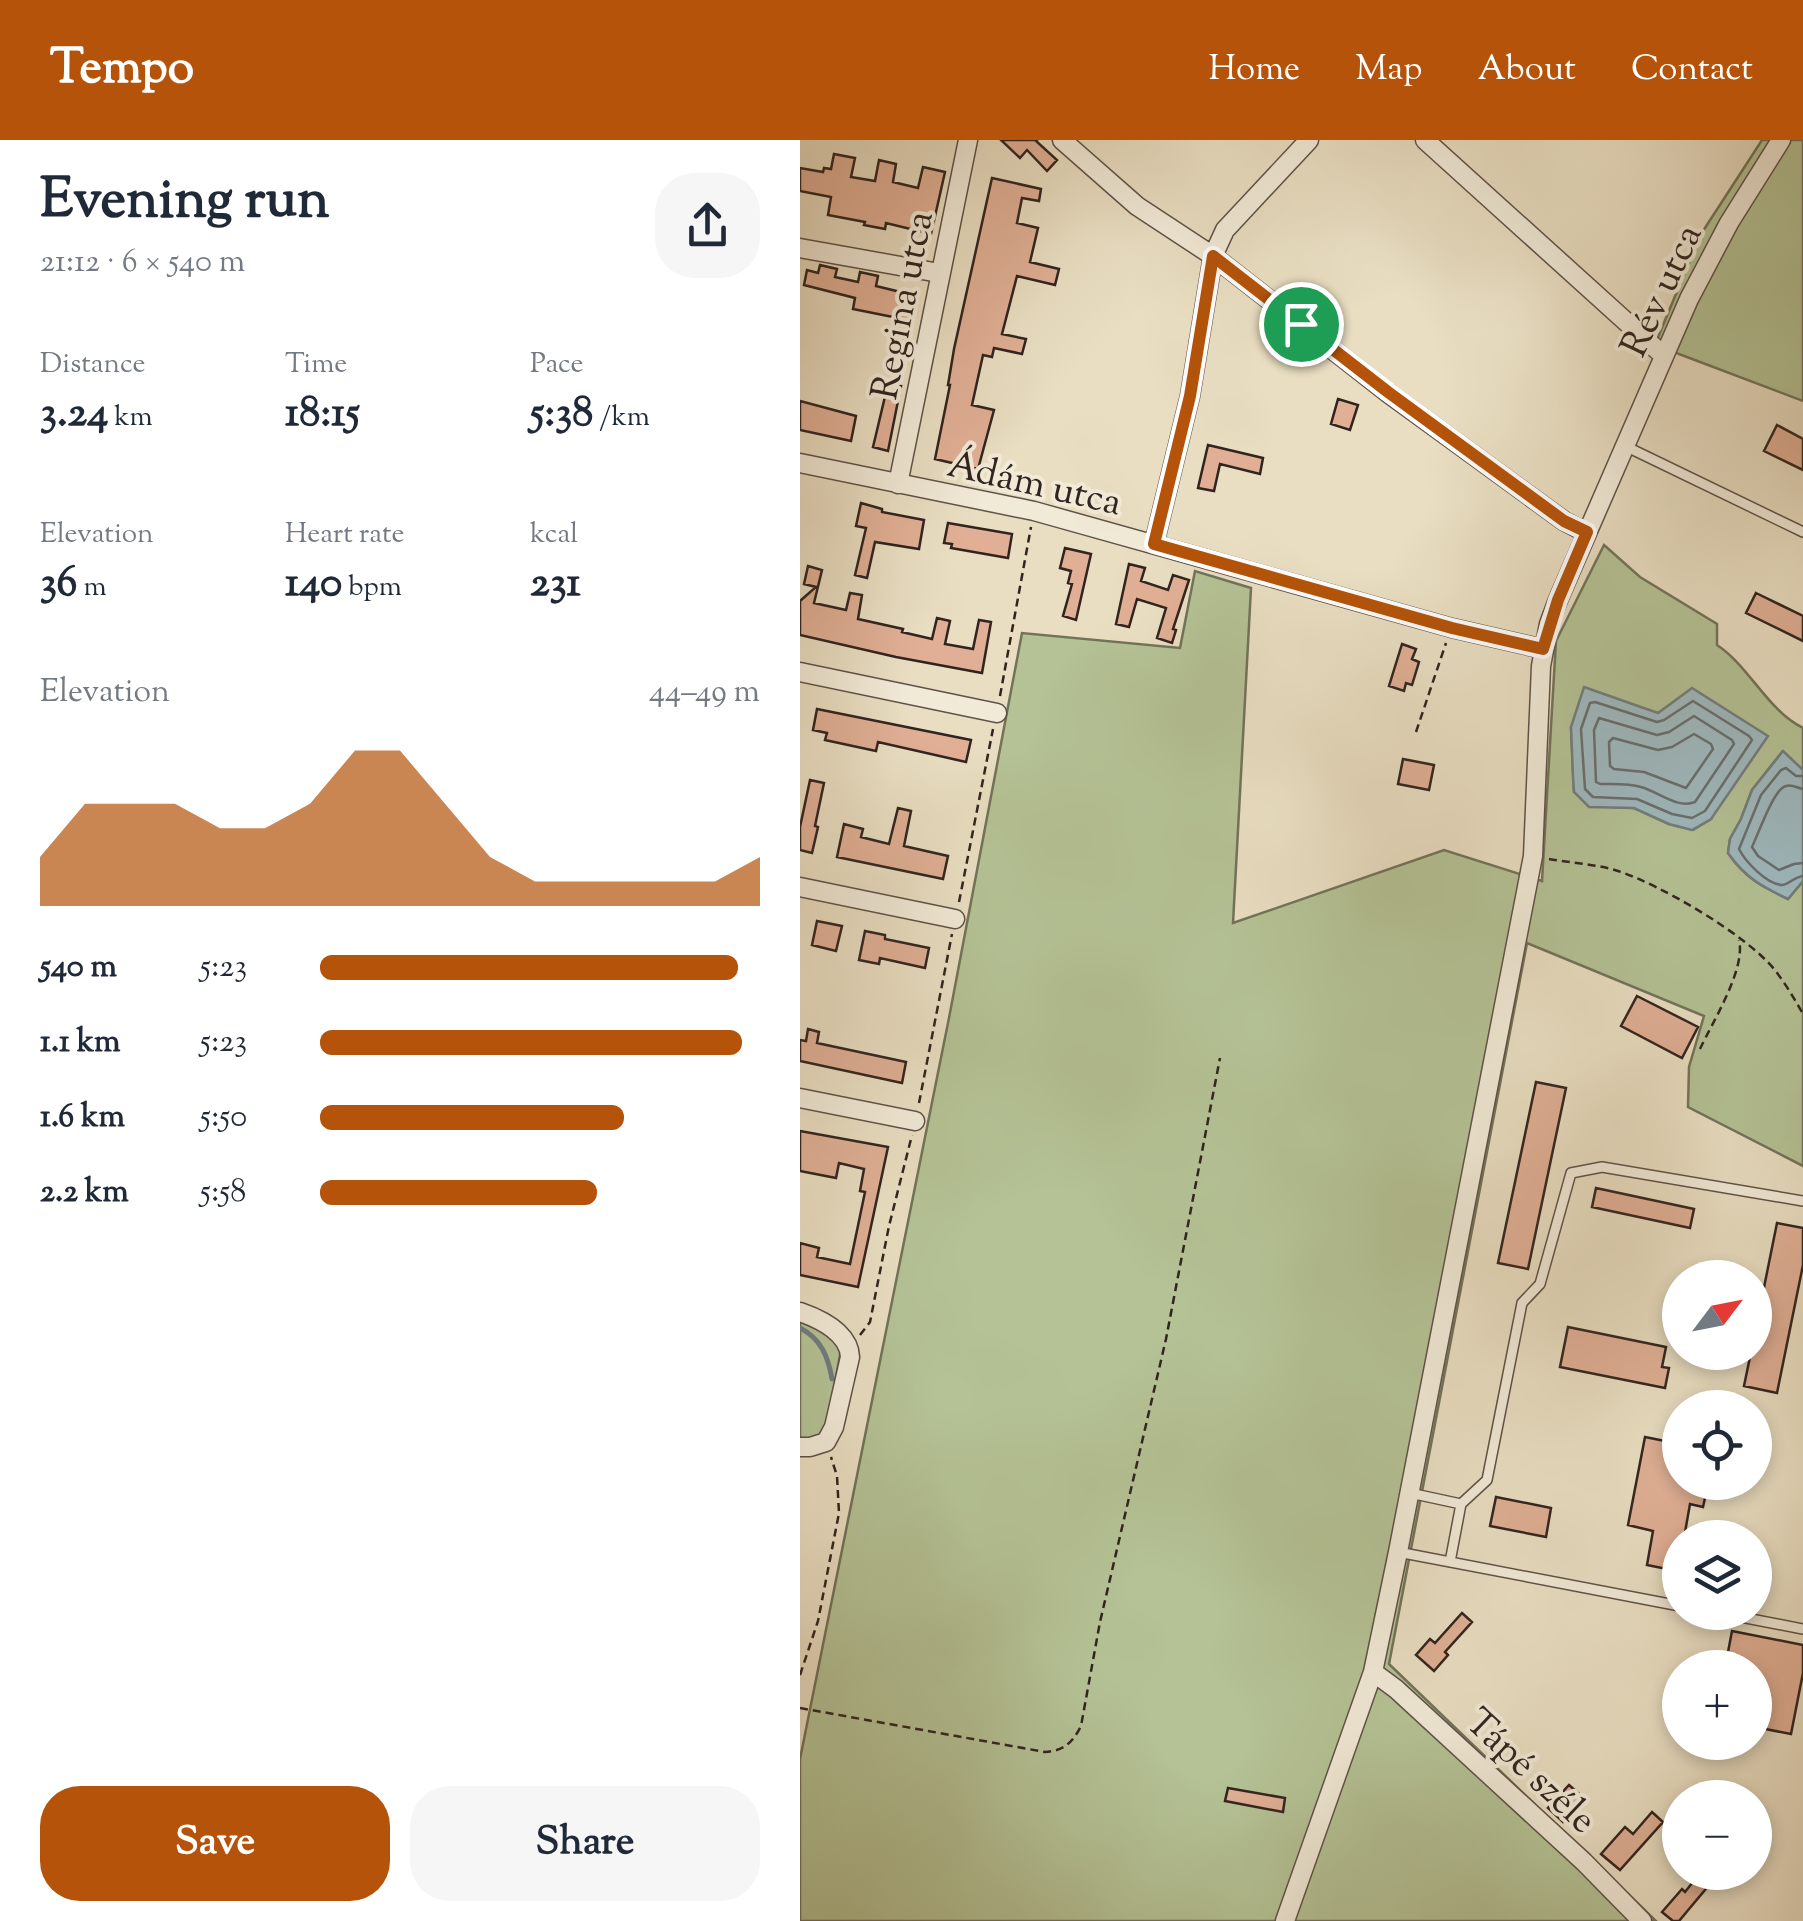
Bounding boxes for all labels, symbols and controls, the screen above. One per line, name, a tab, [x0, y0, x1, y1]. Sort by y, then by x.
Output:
text: Tempo	[50, 36, 194, 105]
text: Home	[1208, 45, 1300, 96]
text: Map	[1355, 45, 1423, 96]
text: About	[1478, 45, 1576, 96]
text: Contact	[1631, 45, 1753, 96]
text: Evening run	[40, 163, 329, 242]
button: share	[655, 173, 760, 278]
street label: Regina utca	[860, 207, 950, 405]
street label: Rév utca	[1609, 216, 1718, 367]
text: 21:12 · 6 × 540 m	[40, 240, 245, 286]
pin	[1259, 282, 1344, 367]
icon: arrive	[1274, 297, 1329, 352]
text: Distance	[40, 345, 146, 385]
text: Time	[285, 345, 347, 385]
text: Pace	[530, 345, 584, 385]
text: 3.24	[40, 385, 108, 445]
text: 18:15	[285, 385, 360, 445]
text: 5:38	[530, 385, 593, 445]
text: km	[108, 398, 153, 438]
text: /km	[593, 398, 650, 438]
street label: Ádám utca	[942, 439, 1127, 532]
text: Elevation	[40, 515, 154, 555]
text: Heart rate	[285, 515, 405, 555]
text: kcal	[530, 515, 578, 555]
text: 36	[40, 555, 77, 615]
text: 140	[285, 555, 342, 615]
text: 231	[530, 555, 581, 615]
text: m	[77, 568, 107, 608]
text: bpm	[342, 568, 402, 608]
text: Elevation	[40, 670, 170, 716]
text: 44–49 m	[649, 670, 760, 716]
text: 540 m	[40, 945, 117, 991]
text: 5:23	[200, 945, 247, 991]
text: 1.1 km	[40, 1020, 121, 1066]
text: 5:23	[200, 1020, 247, 1066]
text: 1.6 km	[40, 1095, 125, 1141]
text: 5:50	[200, 1095, 247, 1141]
text: 2.2 km	[40, 1170, 129, 1216]
text: 5:58	[200, 1170, 246, 1216]
north arrow	[1662, 1260, 1772, 1370]
map controls	[1662, 1260, 1772, 1890]
button: locate	[1662, 1390, 1772, 1500]
button: layers	[1662, 1520, 1772, 1630]
button: +	[1662, 1650, 1772, 1760]
street label: Tápé széle	[1452, 1698, 1607, 1848]
button: −	[1662, 1780, 1772, 1890]
button: Save	[40, 1786, 390, 1901]
button: Share	[410, 1786, 760, 1901]

